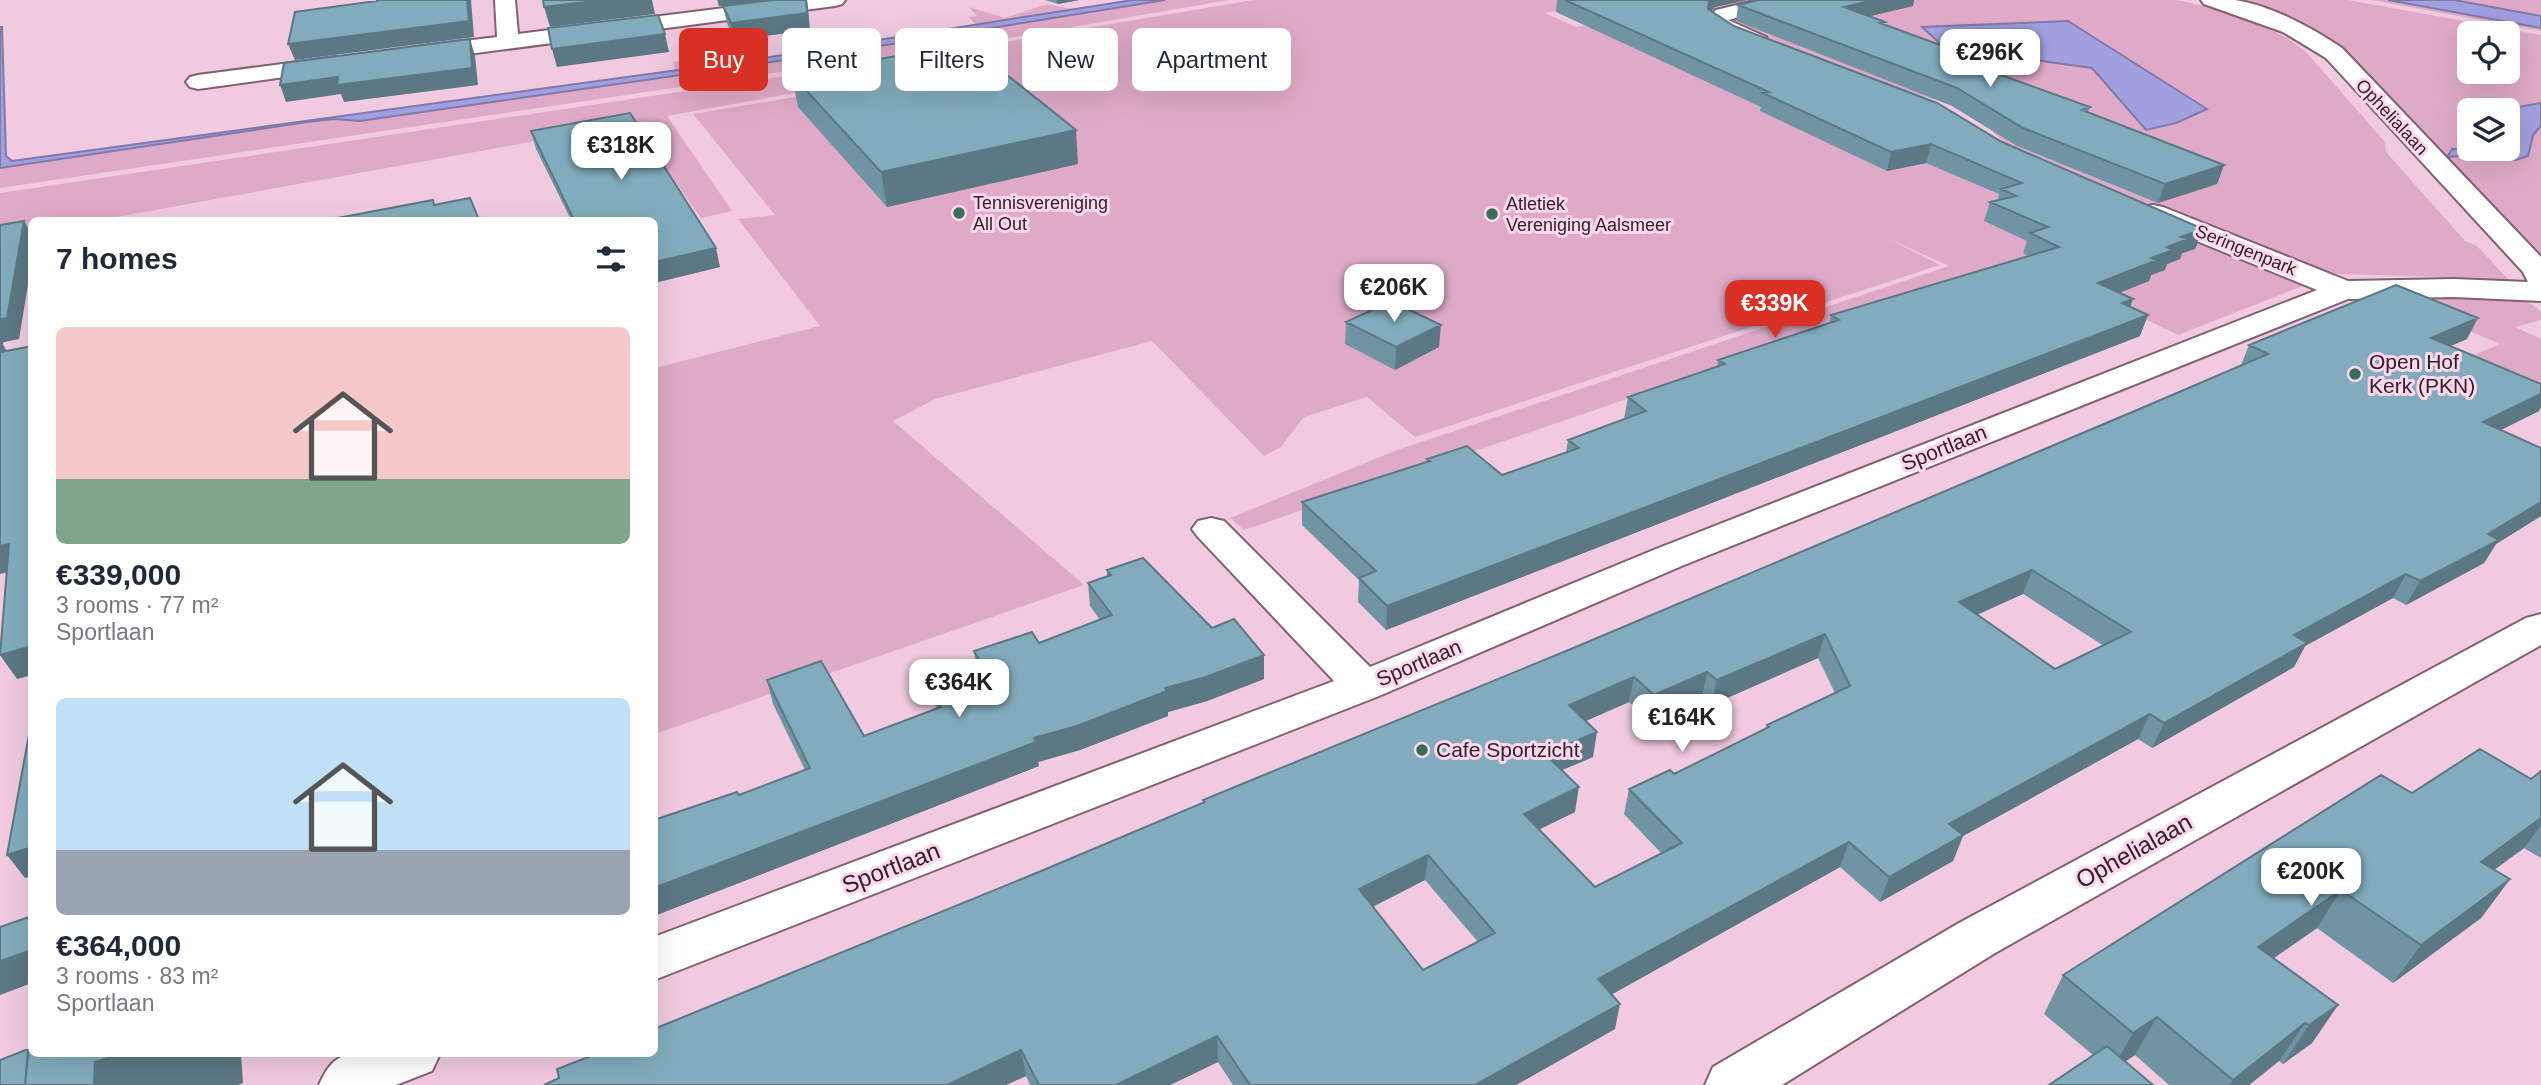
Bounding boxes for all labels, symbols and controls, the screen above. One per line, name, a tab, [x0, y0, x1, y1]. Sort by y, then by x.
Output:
map controls	[2457, 21, 2520, 161]
button: locate	[2457, 21, 2520, 84]
chip: Buy	[679, 28, 768, 91]
chip: Rent	[782, 28, 881, 91]
chip: Filters	[895, 28, 1008, 91]
chip: New	[1022, 28, 1118, 91]
chip: Apartment	[1132, 28, 1291, 91]
pin: €296K	[1941, 29, 2039, 89]
text: €296K	[1956, 39, 2024, 65]
street label: Ophelialaan	[2352, 75, 2432, 159]
button: layers	[2457, 98, 2520, 161]
pin: €318K	[572, 122, 670, 182]
text: €318K	[587, 132, 655, 158]
place label: Tennisvereniging All Out	[973, 193, 1108, 234]
place label: Atletiek Vereniging Aalsmeer	[1506, 194, 1671, 235]
marker: Tennisvereniging All Out	[951, 205, 967, 221]
marker: Atletiek Vereniging Aalsmeer	[1484, 206, 1500, 222]
street label: Seringenpark	[2193, 221, 2300, 280]
icon: filters	[592, 240, 630, 278]
text: 7 homes	[56, 242, 178, 275]
pin: €206K	[1345, 264, 1443, 324]
text: €206K	[1360, 274, 1428, 300]
pin: €339K	[1726, 280, 1824, 340]
text: €339K	[1741, 290, 1809, 316]
place label: Open Hof Kerk (PKN)	[2369, 350, 2475, 397]
marker: Open Hof Kerk (PKN)	[2347, 366, 2363, 382]
icon: home	[280, 373, 406, 499]
street label: Sportlaan	[1898, 420, 1990, 475]
text: €339,000	[56, 558, 181, 591]
text: 3 rooms · 77 m²	[56, 592, 218, 618]
text: Sportlaan	[56, 619, 154, 645]
street label: Sportlaan	[1373, 634, 1465, 691]
pin: €364K	[910, 660, 1008, 719]
text: €364K	[925, 669, 993, 695]
pin: €164K	[1633, 694, 1731, 754]
text: €164K	[1648, 704, 1716, 730]
place label: Cafe Sportzicht	[1436, 738, 1580, 761]
marker: Cafe Sportzicht	[1414, 742, 1430, 758]
icon: home	[280, 744, 406, 870]
street label: Ophelialaan	[2071, 808, 2196, 893]
street label: Sportlaan	[838, 837, 944, 899]
pin: €200K	[2262, 848, 2360, 908]
text: €200K	[2277, 858, 2345, 884]
text: €364,000	[56, 929, 181, 962]
text: 3 rooms · 83 m²	[56, 963, 218, 989]
text: Sportlaan	[56, 990, 154, 1016]

